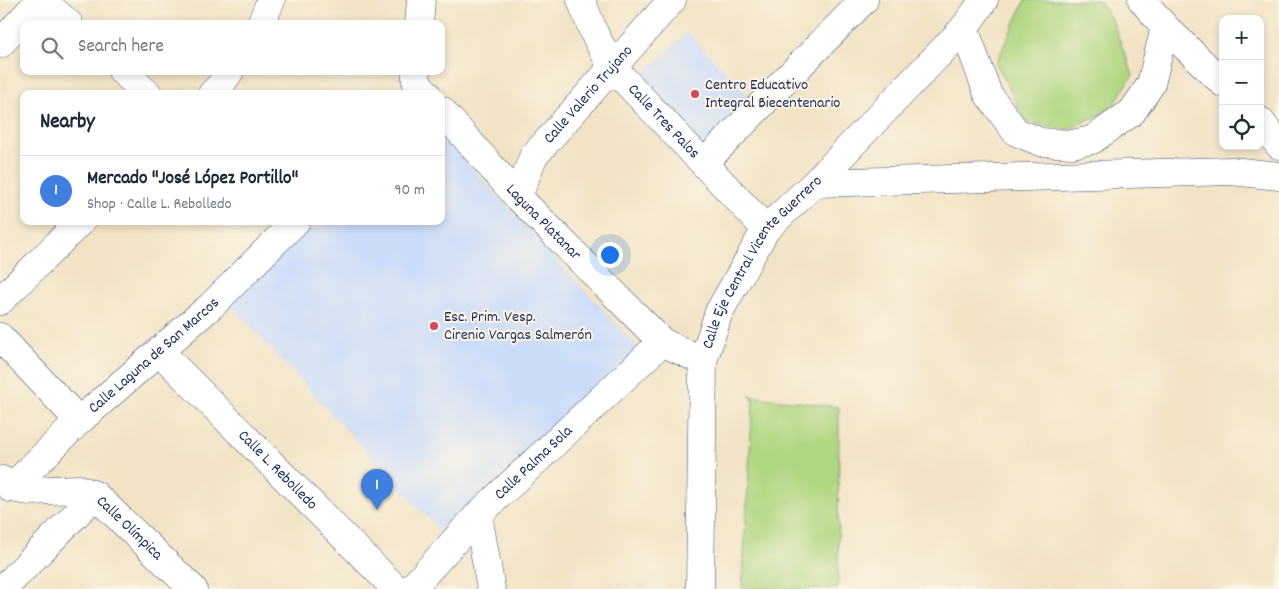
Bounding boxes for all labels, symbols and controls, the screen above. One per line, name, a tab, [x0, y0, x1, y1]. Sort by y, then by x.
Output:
map controls	[1219, 15, 1264, 150]
button: +	[1219, 15, 1264, 60]
search box	[20, 20, 445, 75]
icon: search	[38, 34, 66, 62]
text: Search here	[78, 34, 164, 61]
street label: Calle Valerio Trujano	[538, 40, 638, 149]
button: −	[1219, 60, 1264, 105]
place label: Centro Educativo Integral Biecentenario	[705, 74, 840, 115]
street label: Calle Tres Palos	[622, 79, 705, 164]
marker: Centro Educativo Integral Biecentenario	[689, 88, 701, 100]
button: locate	[1219, 105, 1264, 150]
text: Nearby	[40, 108, 95, 138]
text: Mercado "José López Portillo"	[87, 166, 298, 193]
street label: Calle Eje Central Vicente Guerrero	[696, 170, 828, 352]
text: 1	[54, 179, 58, 202]
text: 90 m	[394, 179, 425, 202]
street label: Laguna Platanar	[500, 179, 586, 266]
text: Shop · Calle L. Rebolledo	[87, 193, 232, 216]
your location	[597, 242, 623, 268]
street label: Calle Laguna de San Marcos	[83, 292, 225, 419]
place label: Esc. Prim. Vesp. Cirenio Vargas Salmerón	[444, 306, 592, 347]
marker: Esc. Prim. Vesp. Cirenio Vargas Salmerón	[428, 320, 440, 332]
street label: Calle Palma Sola	[489, 420, 578, 505]
street label: Calle L. Rebolledo	[232, 425, 323, 515]
pin: 1	[361, 469, 393, 510]
street label: Calle Olímpica	[91, 490, 168, 566]

